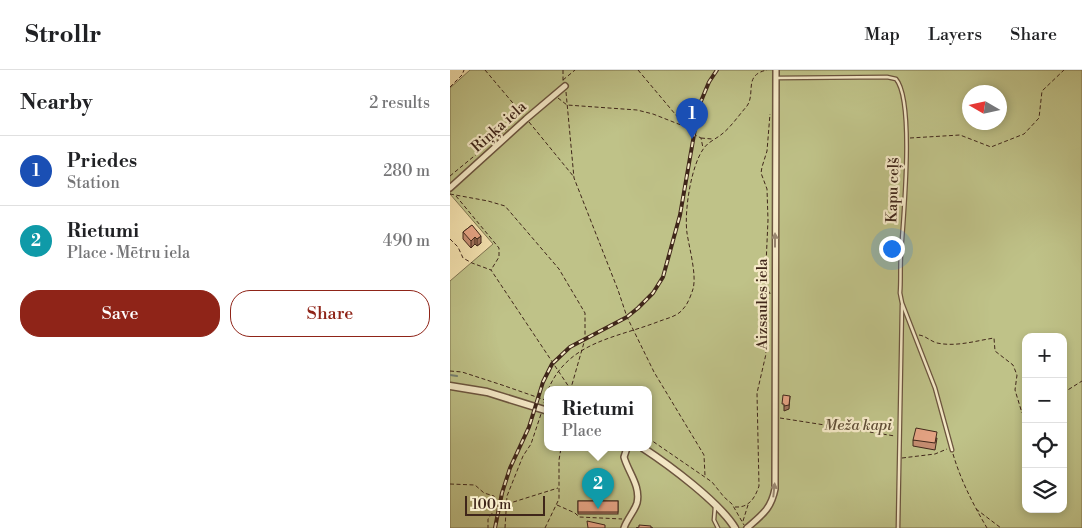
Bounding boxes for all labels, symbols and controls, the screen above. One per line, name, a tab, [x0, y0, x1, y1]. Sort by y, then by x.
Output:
text: Strollr	[25, 20, 101, 50]
text: Map	[865, 23, 900, 46]
text: Layers	[928, 23, 982, 46]
text: Share	[1010, 23, 1057, 46]
north arrow	[962, 85, 1007, 130]
text: Nearby	[20, 90, 93, 116]
text: 2 results	[369, 93, 430, 113]
street label: Riņķa iela	[467, 97, 531, 157]
pin: 1	[676, 98, 708, 139]
text: Priedes	[67, 149, 137, 173]
street label: Kapu ceļš	[882, 157, 904, 223]
text: 1	[32, 161, 40, 181]
text: 280 m	[383, 161, 430, 181]
text: Station	[67, 173, 120, 193]
text: Rietumi	[67, 219, 139, 243]
text: 2	[31, 231, 41, 251]
text: 490 m	[383, 231, 430, 251]
one-way arrow	[771, 232, 779, 248]
your location	[879, 236, 905, 262]
text: Place · Mētru iela	[67, 243, 190, 263]
street label: Aizsaules iela	[753, 258, 772, 351]
button: Save	[20, 290, 220, 337]
button: Share	[230, 290, 430, 337]
map controls	[1022, 333, 1067, 513]
button: +	[1022, 333, 1067, 378]
button: −	[1022, 378, 1067, 423]
popup	[544, 386, 652, 451]
text: Rietumi	[562, 397, 634, 421]
park label: Meža kapi	[824, 416, 892, 435]
text: Place	[562, 421, 602, 441]
button: locate	[1022, 423, 1067, 468]
pin: 2	[582, 468, 614, 509]
button: layers	[1022, 468, 1067, 513]
one-way arrow	[770, 481, 778, 497]
scale bar	[465, 493, 545, 516]
text: 100 m	[472, 496, 511, 514]

